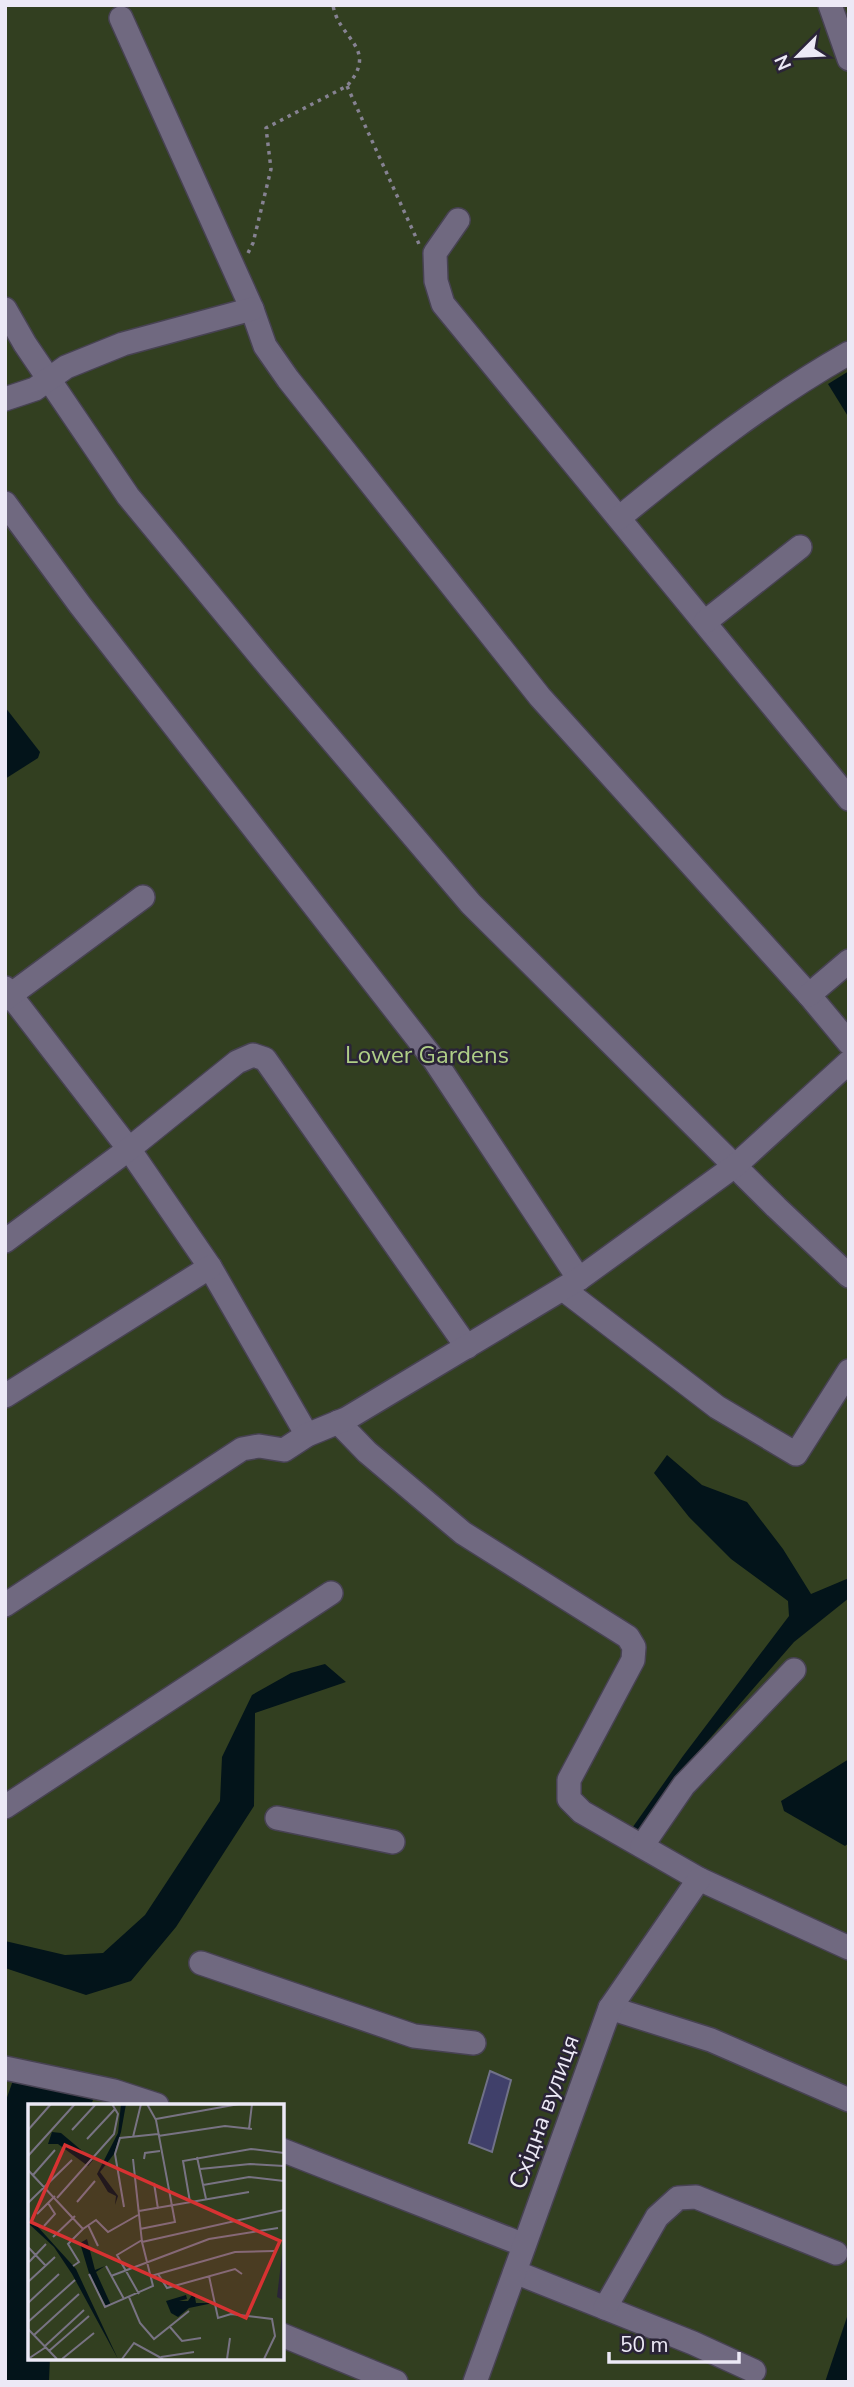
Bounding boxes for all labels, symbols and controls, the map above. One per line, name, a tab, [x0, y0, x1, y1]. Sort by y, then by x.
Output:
north arrow	[763, 21, 833, 91]
text: N	[769, 51, 798, 74]
park label: Lower Gardens	[345, 1039, 509, 1071]
street label: Східна вулиця	[501, 2030, 587, 2194]
inset map	[28, 2104, 284, 2359]
scale bar	[609, 2320, 738, 2364]
text: 50 m	[620, 2331, 669, 2359]

